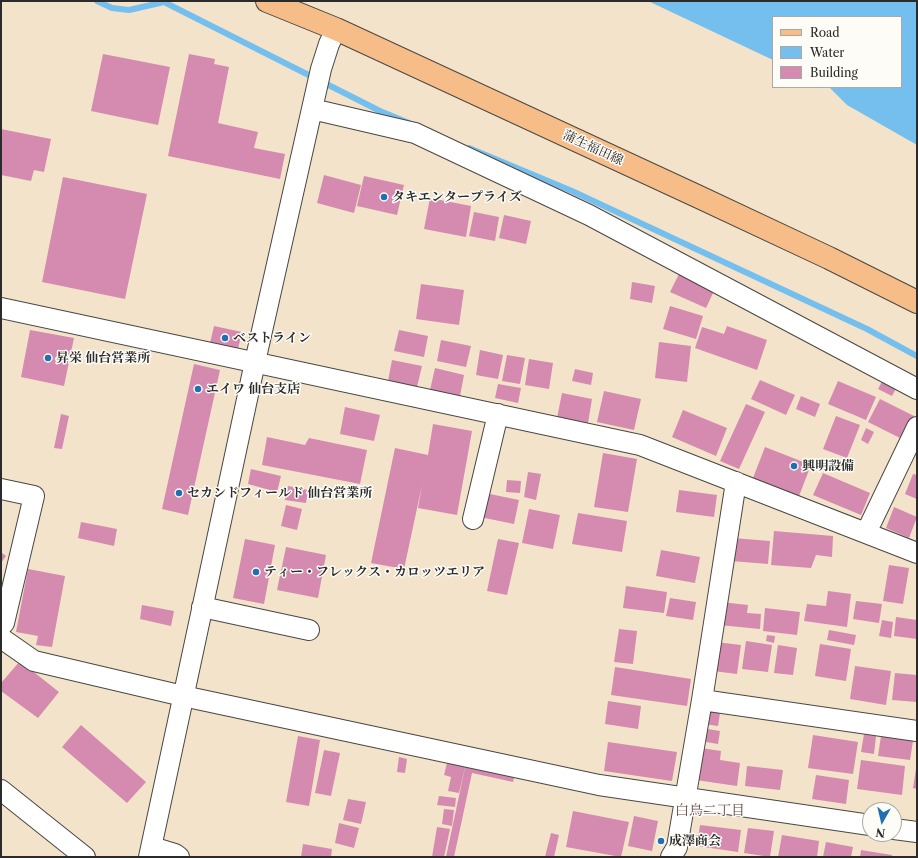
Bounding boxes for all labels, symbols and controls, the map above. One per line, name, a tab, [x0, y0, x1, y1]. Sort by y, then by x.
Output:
legend	[772, 16, 902, 88]
text: Road	[810, 25, 840, 40]
text: Water	[810, 45, 844, 60]
text: Building	[810, 65, 858, 80]
street label: 蒲生福田線	[560, 127, 626, 169]
place label: タキエンタープライズ	[392, 189, 522, 205]
marker: タキエンタープライズ	[379, 192, 389, 202]
place label: ベストライン	[233, 330, 311, 346]
marker: ベストライン	[220, 333, 230, 343]
place label: 昇栄 仙台営業所	[56, 350, 150, 366]
marker: 昇栄 仙台営業所	[43, 353, 53, 363]
place label: エイワ 仙台支店	[206, 381, 300, 397]
marker: エイワ 仙台支店	[193, 384, 203, 394]
place label: 興明設備	[802, 458, 854, 474]
marker: 興明設備	[789, 461, 799, 471]
place label: セカンドフィールド 仙台営業所	[187, 485, 372, 501]
marker: セカンドフィールド 仙台営業所	[174, 488, 184, 498]
place label: ティー・フレックス・カロッツエリア	[264, 564, 485, 580]
marker: ティー・フレックス・カロッツエリア	[251, 567, 261, 577]
north arrow	[862, 802, 902, 842]
district label: 白鳥二丁目	[675, 803, 745, 819]
text: N	[875, 825, 886, 840]
place label: 成澤商会	[669, 833, 721, 849]
marker: 成澤商会	[656, 836, 666, 846]

